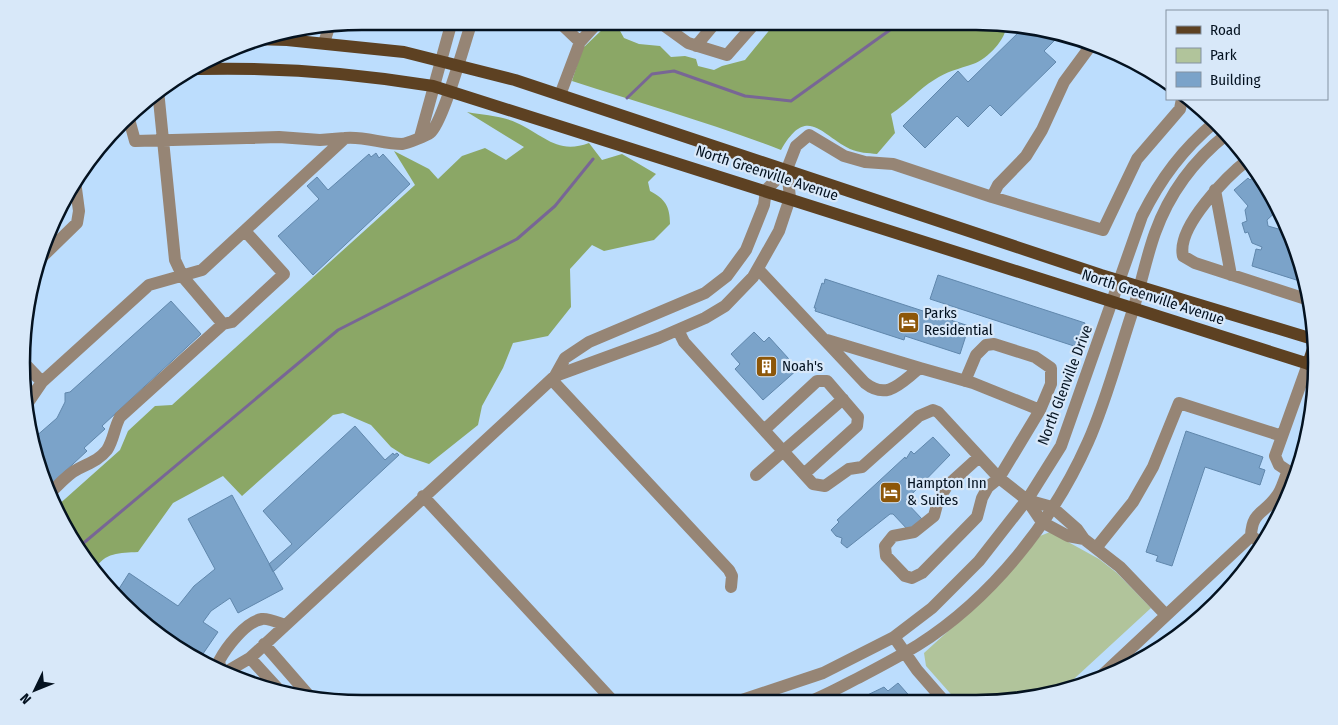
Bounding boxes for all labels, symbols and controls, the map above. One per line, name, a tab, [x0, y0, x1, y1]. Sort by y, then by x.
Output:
legend	[1166, 10, 1328, 100]
text: Road	[1210, 21, 1241, 39]
text: Park	[1210, 46, 1237, 64]
text: Building	[1210, 71, 1261, 89]
street label: North Greenville Avenue	[693, 141, 841, 205]
street label: North Greenville Avenue	[1079, 265, 1227, 329]
place label: Parks Residential	[924, 304, 993, 339]
hotel icon: Parks Residential	[896, 310, 920, 334]
street label: North Glenville Drive	[1034, 322, 1096, 448]
building icon: Noah's	[754, 354, 778, 378]
place label: Noah's	[782, 357, 823, 375]
place label: Hampton Inn & Suites	[907, 474, 987, 509]
hotel icon: Hampton Inn & Suites	[879, 480, 903, 504]
north arrow	[10, 665, 60, 715]
text: N	[17, 690, 35, 707]

